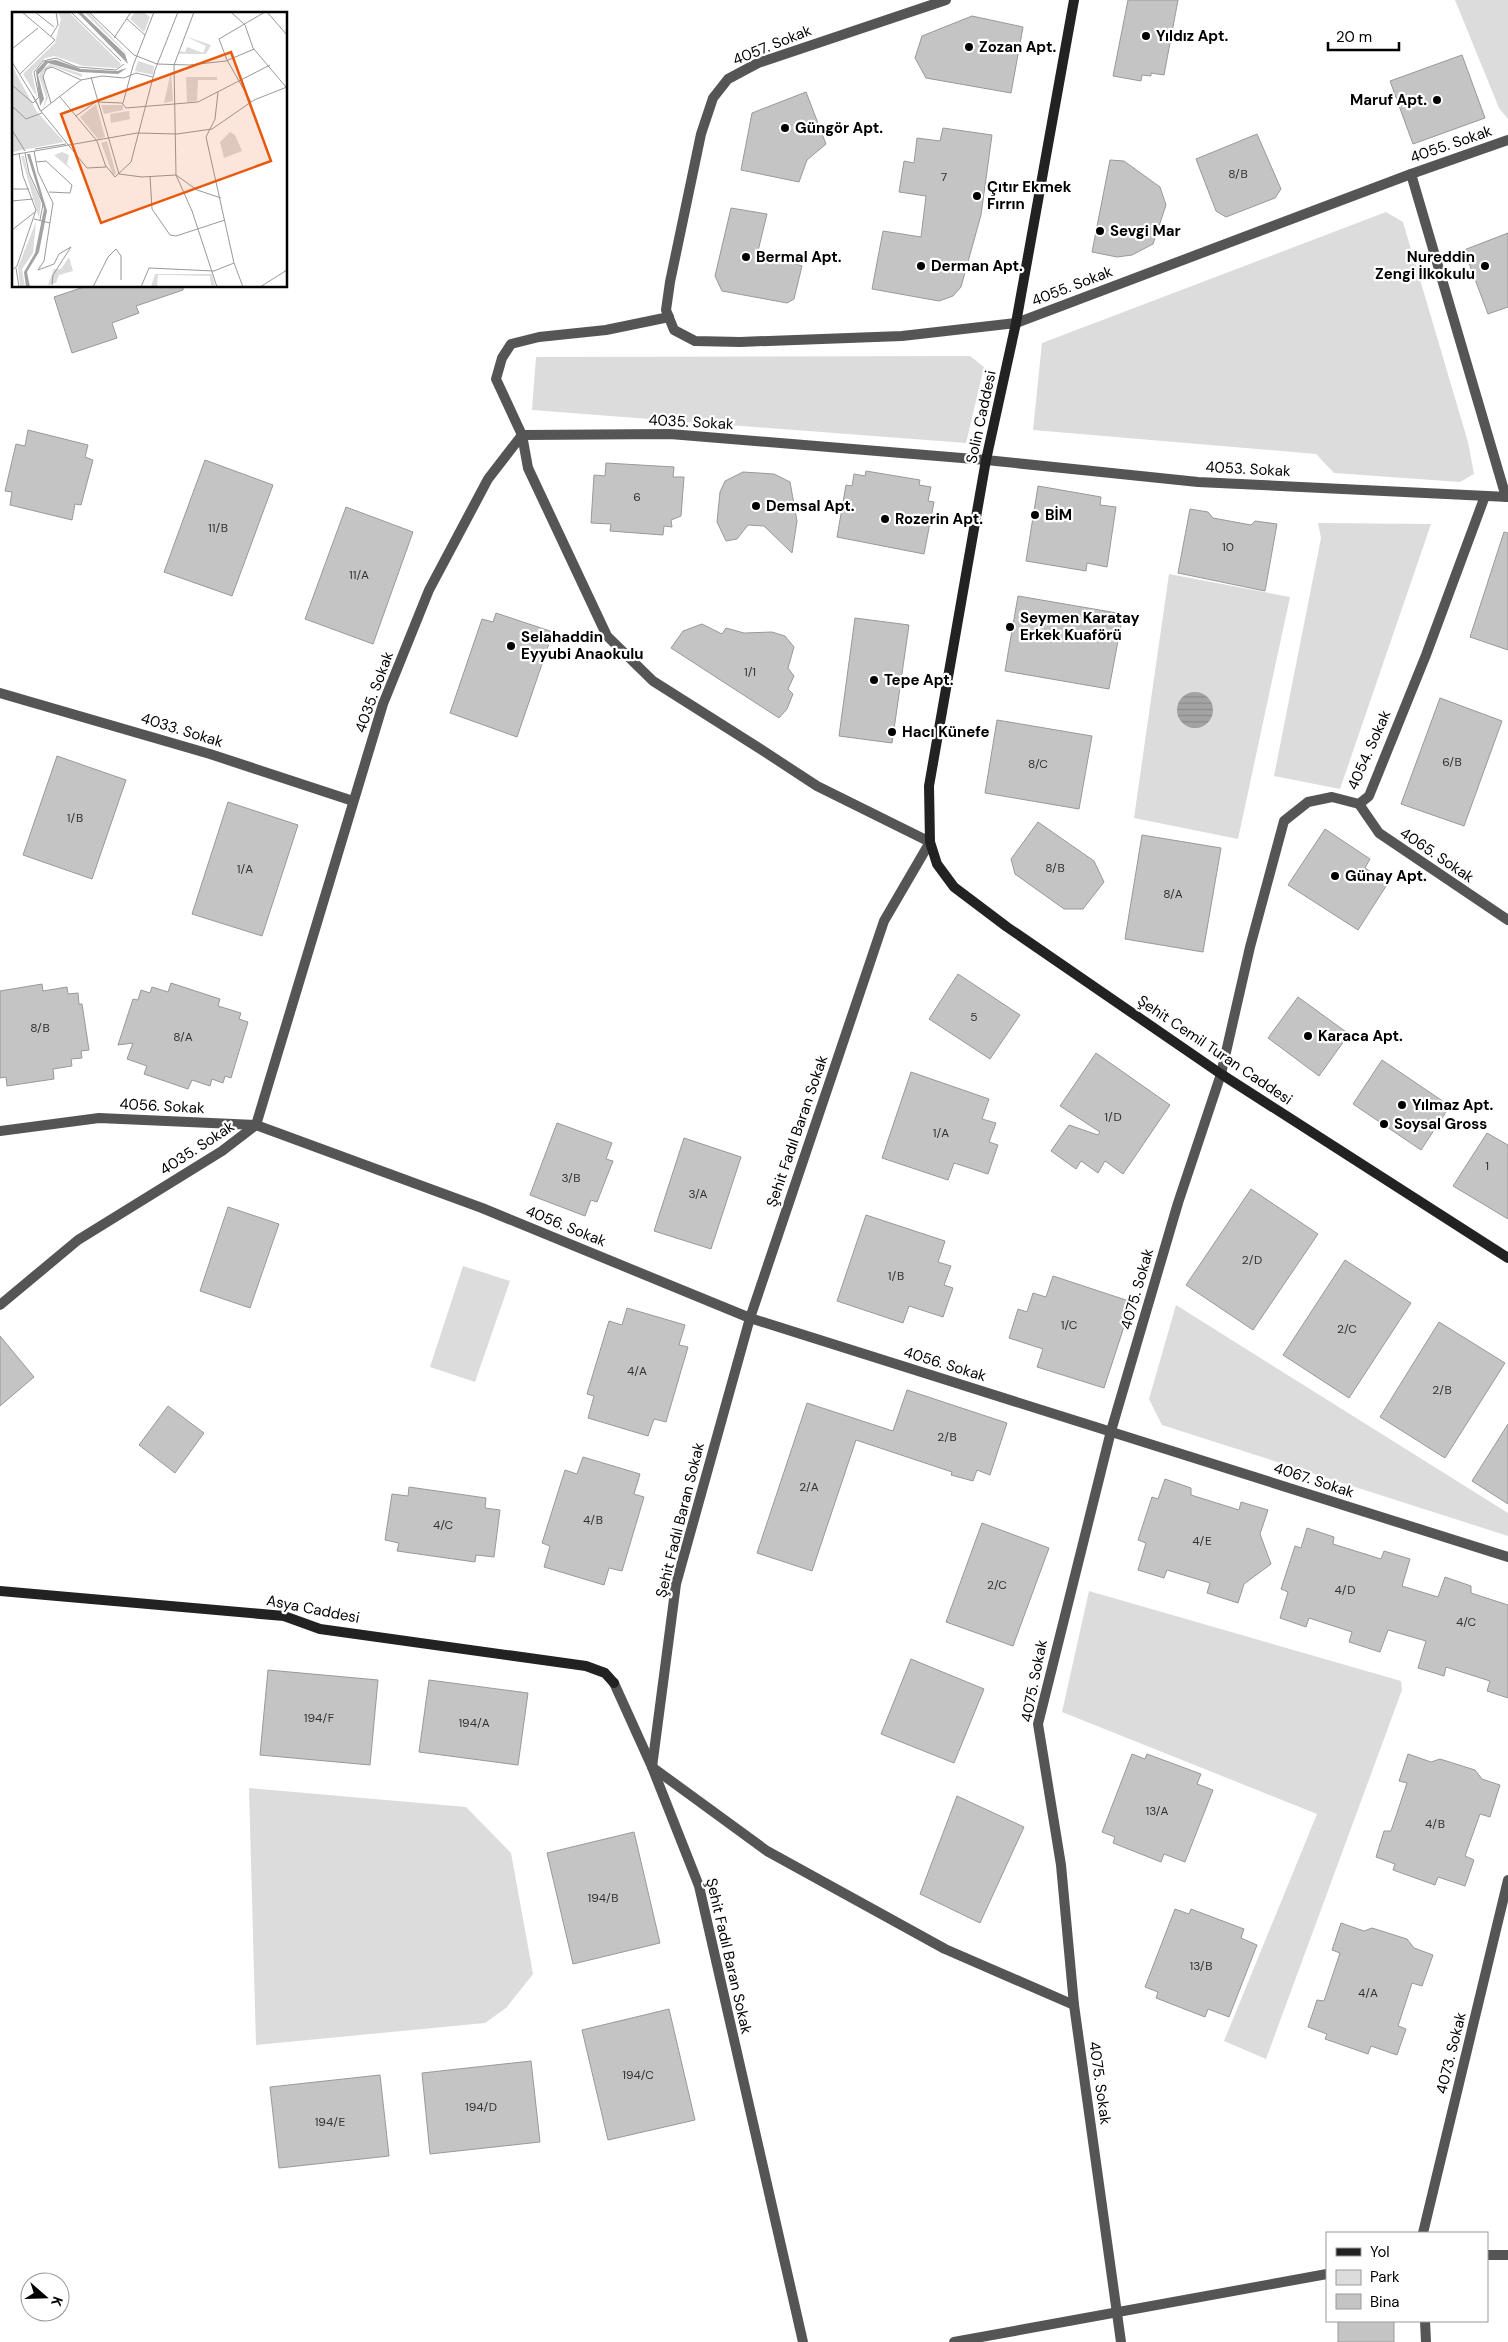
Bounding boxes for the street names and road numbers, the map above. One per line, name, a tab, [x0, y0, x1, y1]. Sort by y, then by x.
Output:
street label: 4057. Sokak	[730, 20, 815, 70]
street label: 4055. Sokak	[1407, 120, 1495, 167]
street label: 4055. Sokak	[1029, 261, 1116, 311]
street label: Solin Caddesi	[961, 369, 1001, 465]
street label: 4035. Sokak	[648, 410, 734, 434]
street label: 4053. Sokak	[1205, 457, 1291, 481]
street label: 4035. Sokak	[350, 648, 398, 735]
street label: 4054. Sokak	[1342, 707, 1396, 793]
street label: 4033. Sokak	[138, 708, 226, 752]
street label: 4065. Sokak	[1396, 823, 1478, 887]
street label: Şehit Cemil Turan Caddesi	[1134, 991, 1296, 1109]
street label: Şehit Fadıl Baran Sokak	[762, 1052, 833, 1210]
street label: 4056. Sokak	[119, 1094, 205, 1118]
street label: 4035. Sokak	[156, 1116, 239, 1180]
street label: 4056. Sokak	[523, 1201, 610, 1251]
street label: 4075. Sokak	[1116, 1246, 1158, 1332]
street label: 4056. Sokak	[901, 1342, 989, 1386]
street label: Şehit Fadıl Baran Sokak	[651, 1440, 709, 1600]
street label: 4067. Sokak	[1271, 1458, 1357, 1503]
street label: Asya Caddesi	[265, 1590, 361, 1628]
street label: 4075. Sokak	[1016, 1638, 1052, 1724]
street label: Şehit Fadıl Baran Sokak	[701, 1876, 757, 2036]
street label: 4073. Sokak	[1431, 2010, 1471, 2096]
street label: 4075. Sokak	[1084, 2040, 1116, 2126]

